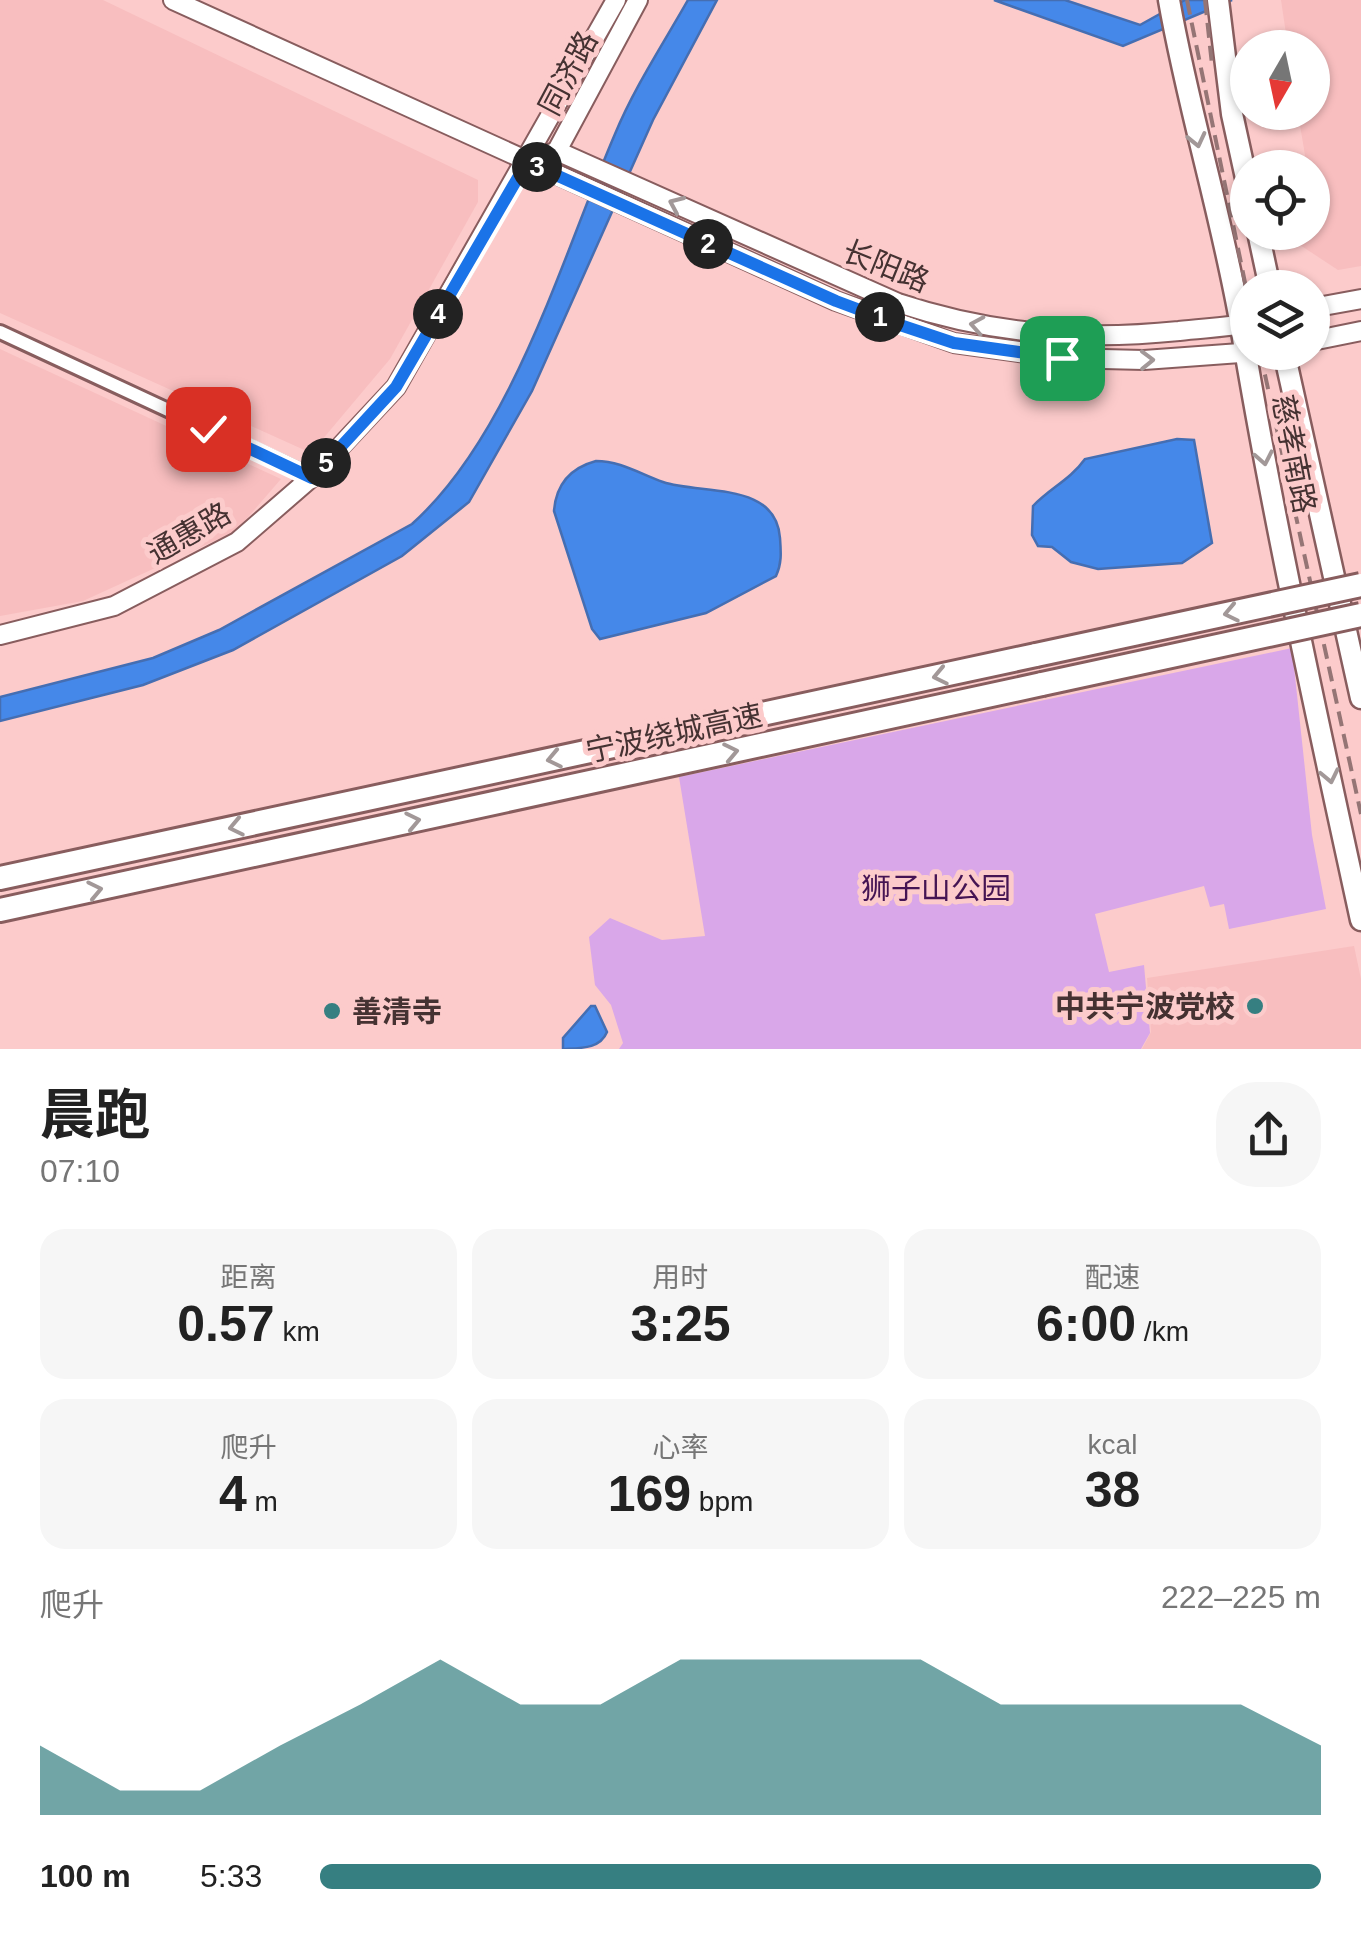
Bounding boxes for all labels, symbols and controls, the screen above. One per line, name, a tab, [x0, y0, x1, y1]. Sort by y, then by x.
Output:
street label: 同济路	[532, 26, 604, 120]
north arrow	[1230, 30, 1330, 130]
map controls	[1230, 30, 1330, 370]
one-way arrow	[1185, 131, 1206, 148]
pin: 3	[512, 142, 562, 192]
button: locate	[1230, 150, 1330, 250]
text: 3	[529, 151, 545, 182]
one-way arrow	[668, 196, 686, 216]
pin: 2	[683, 219, 733, 269]
text: 2	[700, 228, 716, 259]
street label: 长阳路	[838, 234, 934, 298]
button: layers	[1230, 270, 1330, 370]
pin: 4	[413, 289, 463, 339]
pin: 1	[855, 292, 905, 342]
text: 4	[430, 298, 446, 329]
text: 1	[872, 301, 888, 332]
one-way arrow	[969, 315, 986, 336]
pin	[1020, 316, 1105, 401]
icon: arrive	[1035, 331, 1090, 386]
one-way arrow	[1139, 349, 1155, 370]
pin	[166, 387, 251, 472]
street label: 慈孝南路	[1266, 392, 1322, 516]
icon: check	[181, 402, 236, 457]
pin: 5	[301, 438, 351, 488]
text: 5	[318, 447, 334, 478]
one-way arrow	[1253, 449, 1274, 466]
street label: 通惠路	[142, 496, 236, 570]
one-way arrow	[1223, 601, 1240, 622]
one-way arrow	[932, 664, 949, 685]
street label: 宁波绕城高速	[583, 698, 765, 768]
one-way arrow	[722, 742, 739, 763]
one-way arrow	[546, 747, 563, 768]
one-way arrow	[1318, 767, 1339, 784]
one-way arrow	[404, 811, 421, 832]
one-way arrow	[228, 815, 245, 836]
park label: 狮子山公园	[861, 872, 1011, 905]
one-way arrow	[86, 880, 103, 901]
place label: 中共宁波党校	[1055, 990, 1235, 1023]
place label: 善清寺	[352, 995, 442, 1028]
marker: 中共宁波党校	[1244, 995, 1266, 1017]
marker: 善清寺	[321, 1000, 343, 1022]
button: share	[1216, 1082, 1321, 1187]
text: 晨跑	[40, 1084, 150, 1146]
text: 07:10	[40, 1153, 120, 1189]
text: 距离	[220, 1262, 277, 1293]
text: 用时	[652, 1262, 709, 1293]
text: 配速	[1084, 1262, 1141, 1293]
text: 0.57	[177, 1296, 275, 1352]
text: 3:25	[630, 1296, 731, 1352]
text: 6:00	[1036, 1296, 1136, 1352]
text: km	[275, 1316, 320, 1347]
text: /km	[1136, 1316, 1189, 1347]
text: kcal	[1088, 1429, 1137, 1460]
text: 爬升	[220, 1432, 277, 1463]
text: 心率	[652, 1432, 709, 1463]
text: 38	[1085, 1462, 1140, 1518]
text: 4	[219, 1466, 247, 1522]
text: 169	[608, 1466, 691, 1522]
text: m	[247, 1486, 278, 1517]
text: bpm	[691, 1486, 753, 1517]
text: 222–225 m	[1161, 1579, 1321, 1615]
text: 爬升	[40, 1587, 104, 1623]
text: 100 m	[40, 1858, 131, 1894]
text: 5:33	[200, 1858, 262, 1894]

